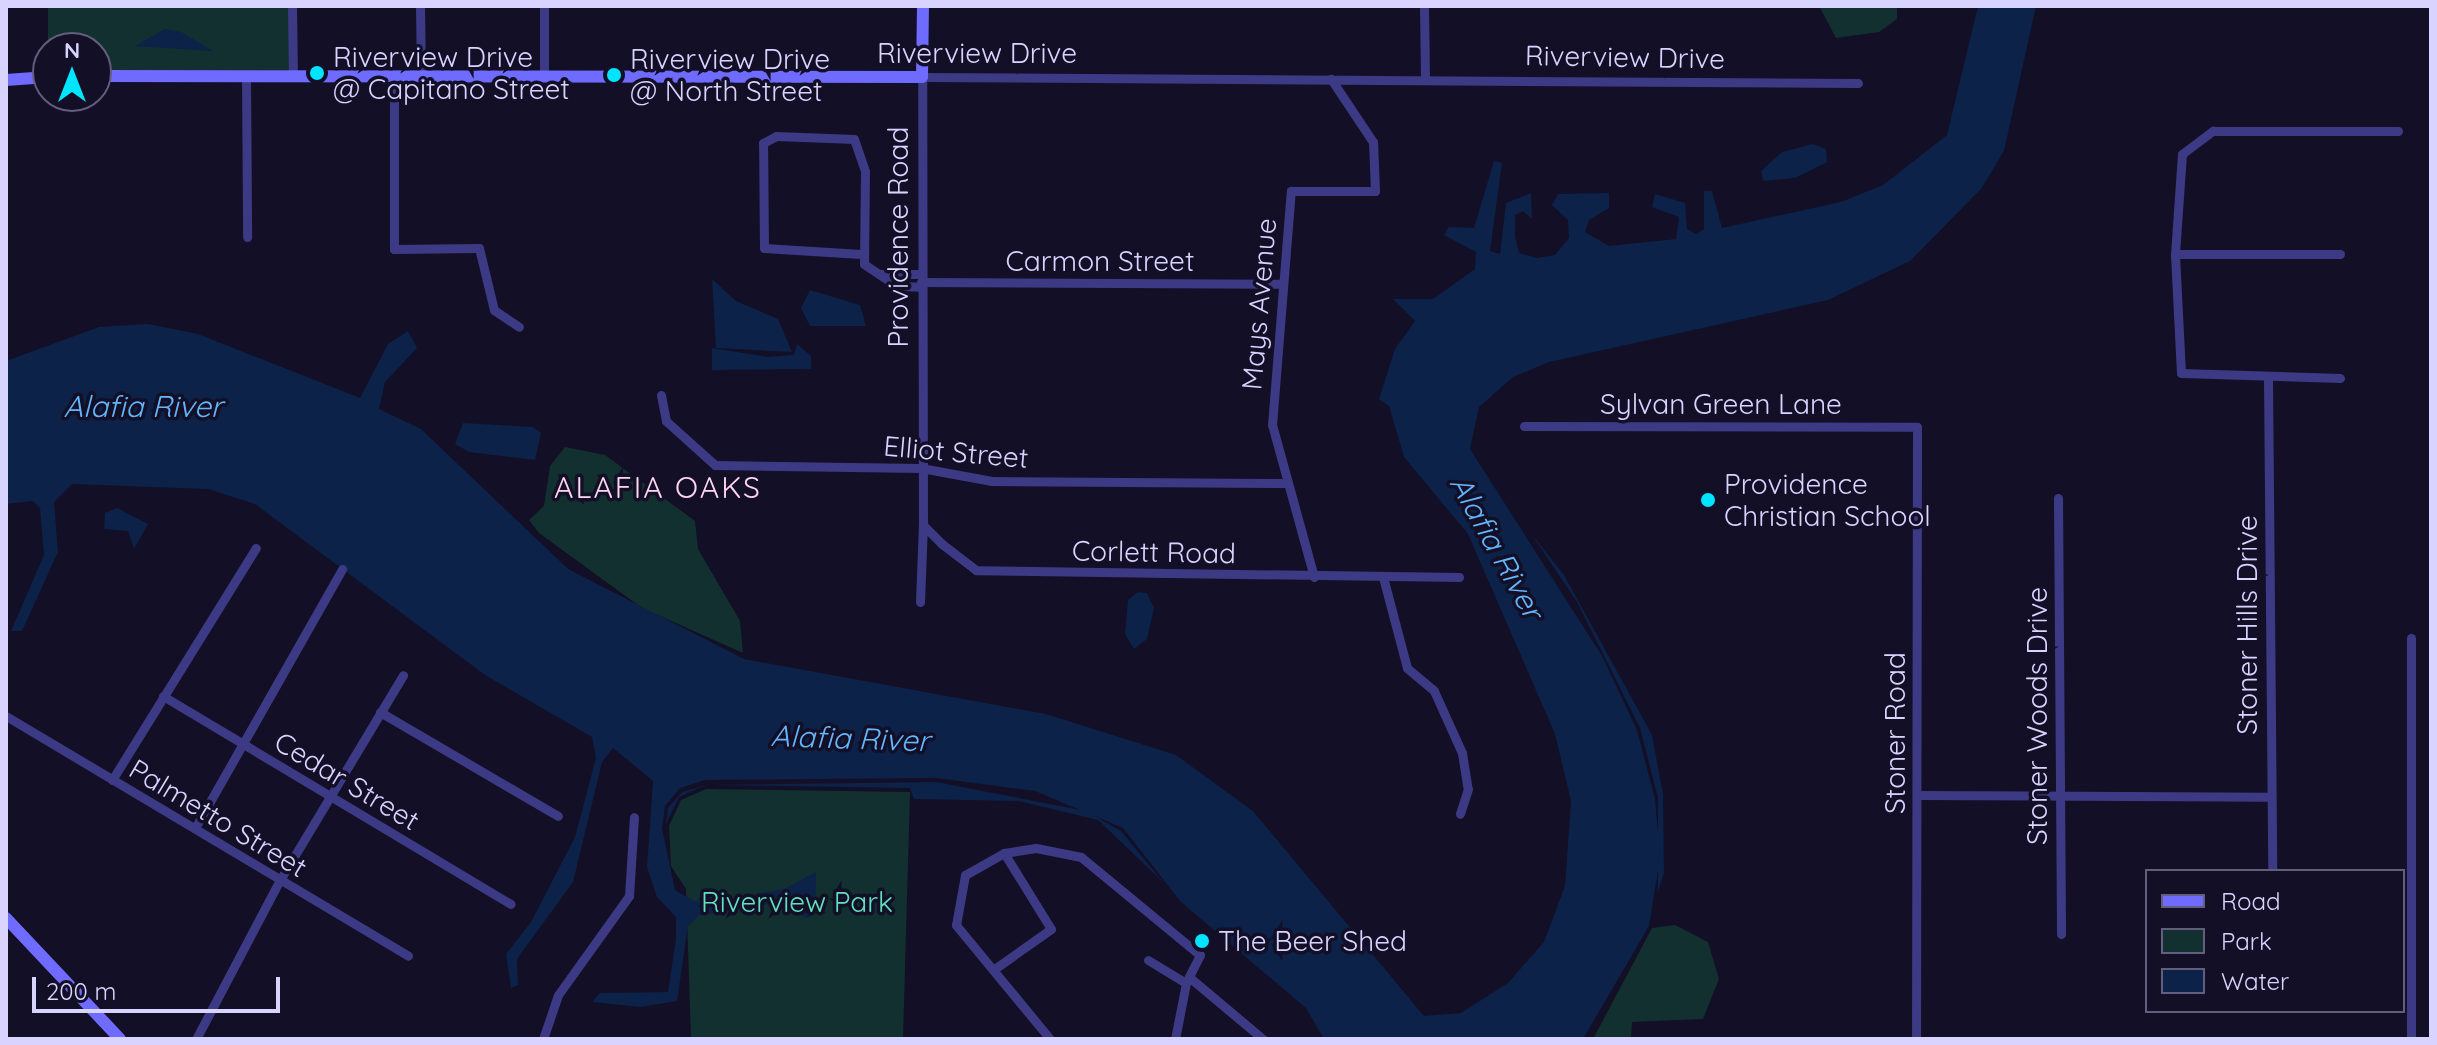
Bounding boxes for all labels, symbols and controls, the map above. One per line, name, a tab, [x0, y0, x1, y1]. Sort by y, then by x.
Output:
north arrow	[32, 32, 112, 112]
text: N	[64, 36, 80, 64]
street label: Riverview Drive	[877, 36, 1077, 70]
street label: Riverview Drive	[1525, 38, 1725, 76]
place label: Riverview Drive @ Capitano Street	[333, 40, 570, 106]
place label: Riverview Drive @ North Street	[630, 42, 830, 108]
marker: Riverview Drive @ Capitano Street	[308, 64, 326, 82]
marker: Riverview Drive @ North Street	[605, 66, 623, 84]
street label: Providence Road	[881, 127, 915, 347]
street label: Mays Avenue	[1235, 217, 1283, 391]
street label: Carmon Street	[1006, 244, 1194, 278]
street label: Sylvan Green Lane	[1600, 387, 1842, 421]
water label: Alafia River	[64, 388, 222, 424]
street label: Elliot Street	[882, 429, 1030, 475]
place label: Providence Christian School	[1724, 467, 1931, 533]
district label: ALAFIA OAKS	[554, 469, 762, 505]
water label: Alafia River	[1443, 469, 1551, 625]
marker: Providence Christian School	[1699, 491, 1717, 509]
street label: Stoner Hills Drive	[2230, 515, 2264, 735]
street label: Corlett Road	[1072, 534, 1236, 570]
street label: Stoner Woods Drive	[2020, 587, 2054, 845]
street label: Stoner Road	[1878, 652, 1912, 814]
water label: Alafia River	[770, 717, 930, 759]
street label: Cedar Street	[268, 725, 426, 837]
street label: Palmetto Street	[123, 752, 313, 884]
legend	[2145, 869, 2405, 1013]
park label: Riverview Park	[701, 885, 893, 919]
text: Road	[2221, 886, 2281, 916]
place label: The Beer Shed	[1218, 924, 1407, 958]
text: Park	[2221, 926, 2272, 956]
marker: The Beer Shed	[1193, 932, 1211, 950]
scale bar	[36, 961, 284, 1011]
text: Water	[2221, 966, 2289, 996]
text: 200 m	[46, 976, 116, 1006]

